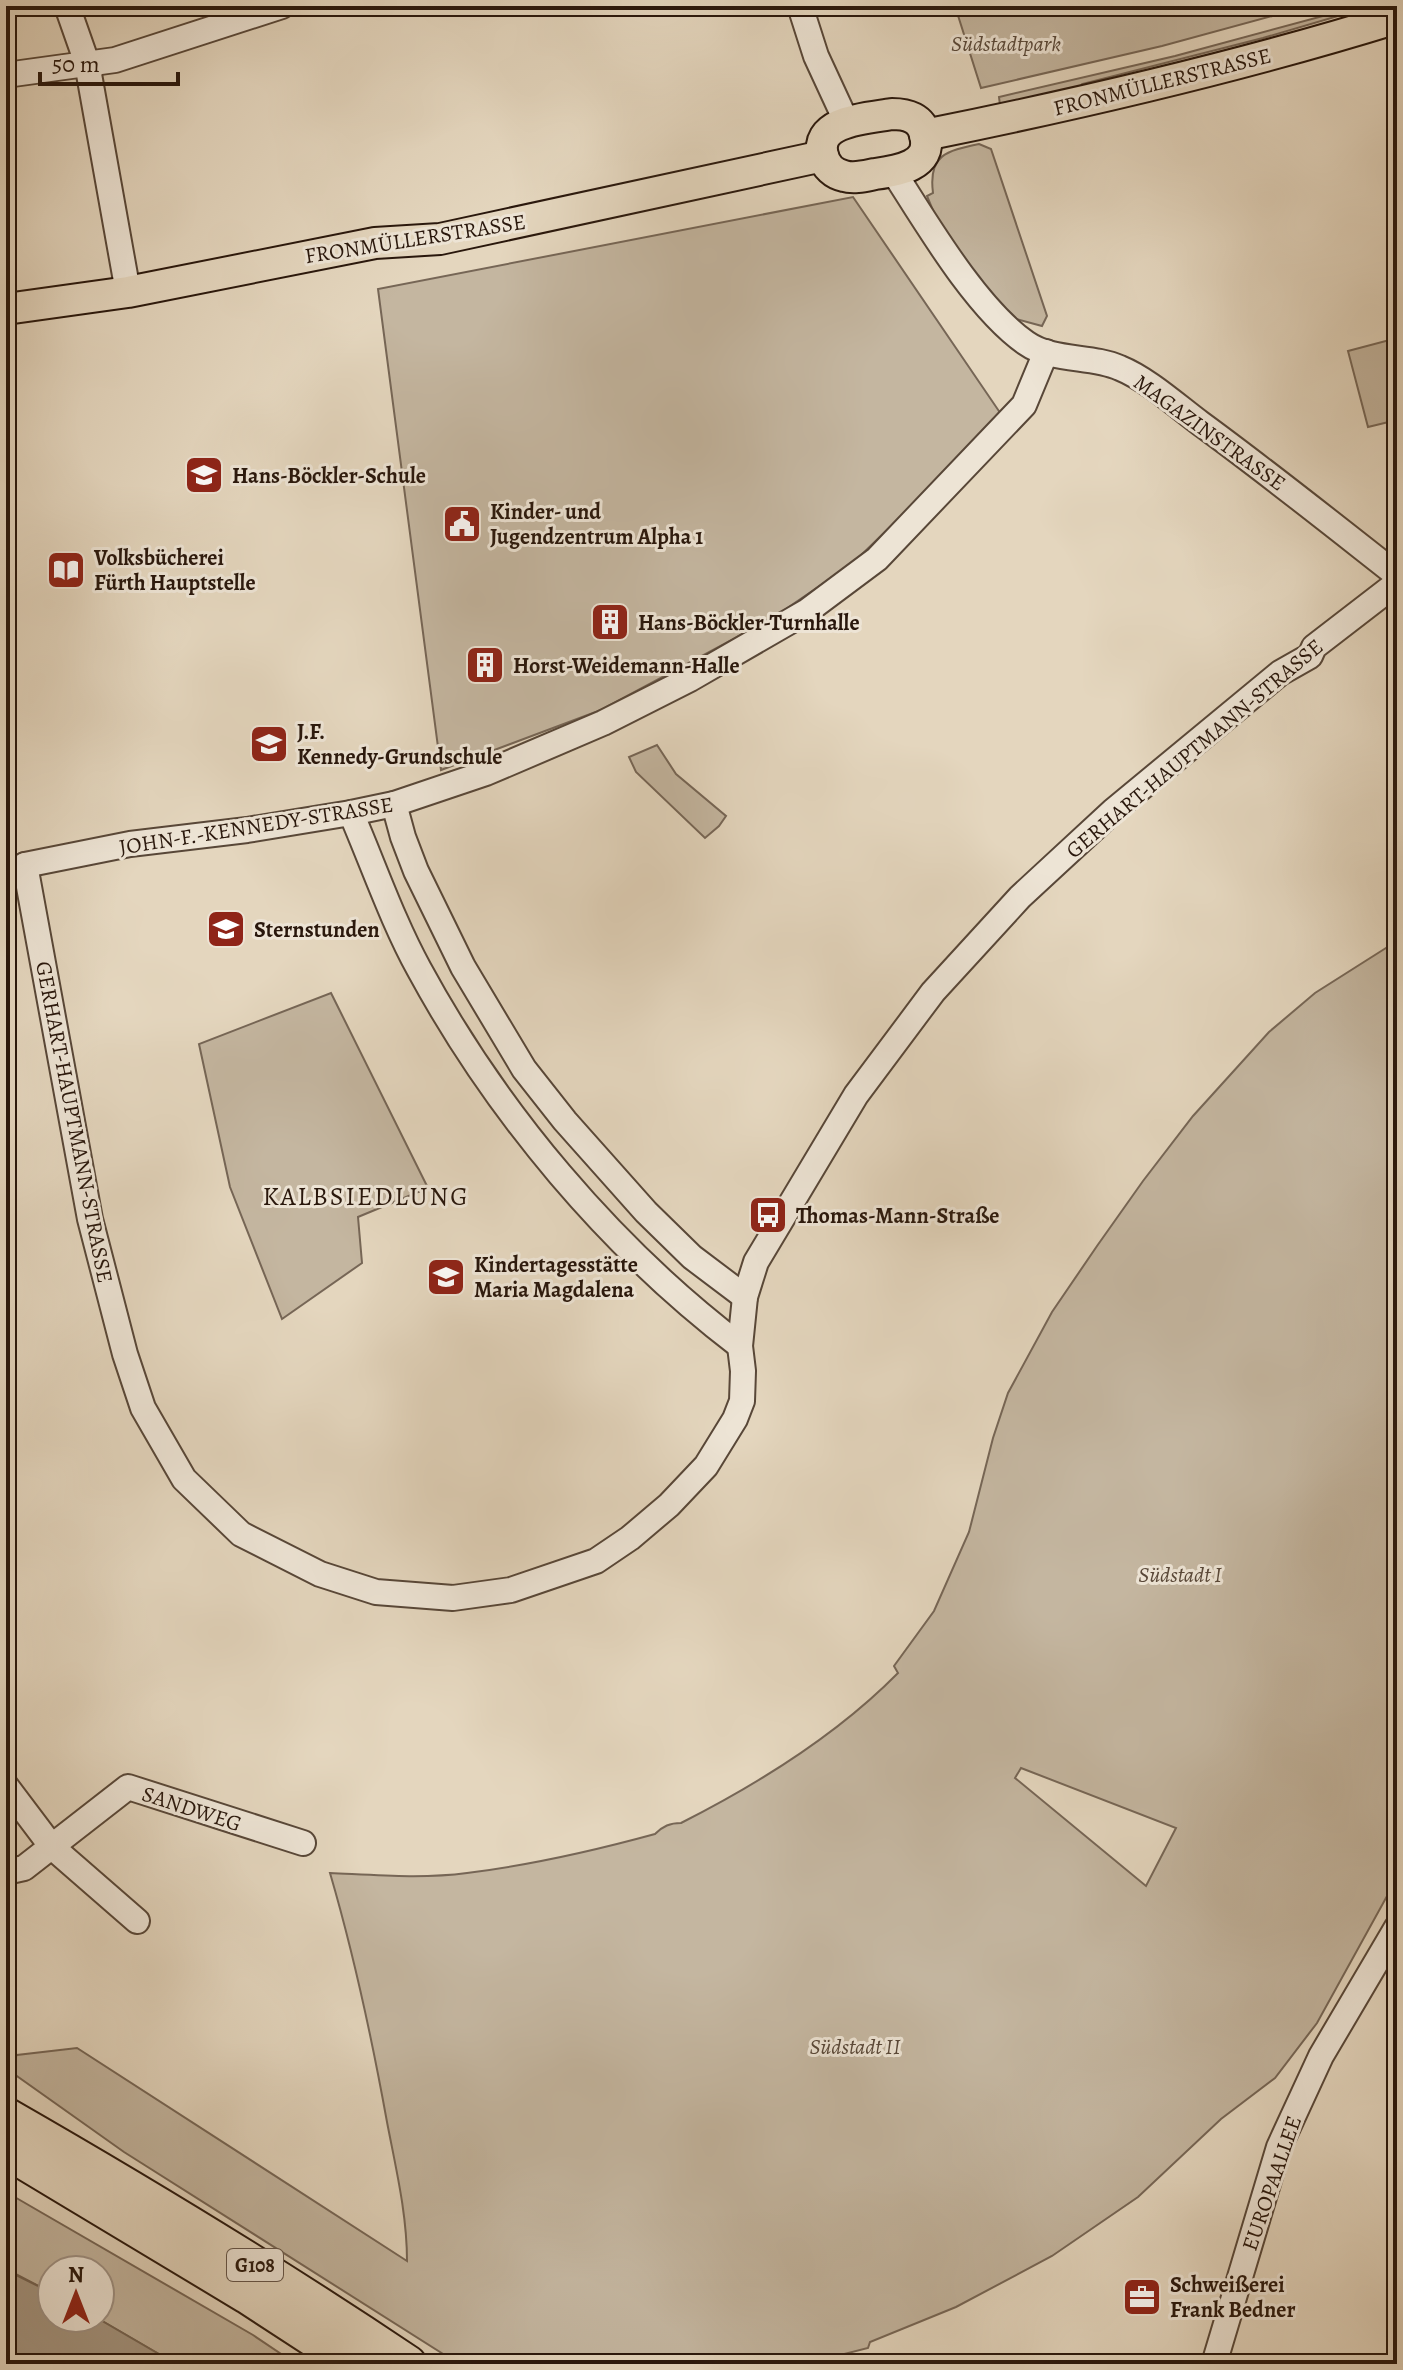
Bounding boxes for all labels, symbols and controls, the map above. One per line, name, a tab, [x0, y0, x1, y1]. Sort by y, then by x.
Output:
park label: Südstadtpark	[951, 29, 1061, 59]
scale bar	[40, 36, 178, 86]
street label: FRONMÜLLERSTRASSE	[1050, 40, 1274, 124]
text: 50 m	[52, 48, 100, 80]
street label: FRONMÜLLERSTRASSE	[303, 207, 528, 271]
street label: MAGAZINSTRASSE	[1127, 367, 1292, 498]
school or university icon: Hans-Böckler-Schule	[183, 454, 225, 496]
place label: Hans-Böckler-Schule	[232, 461, 426, 491]
place label: Kinder- und Jugendzentrum Alpha 1	[490, 497, 703, 552]
public building icon: Kinder- und Jugendzentrum Alpha 1	[441, 503, 483, 545]
place label: Volksbücherei Fürth Hauptstelle	[93, 543, 256, 598]
library icon: Volksbücherei Fürth Hauptstelle	[45, 549, 87, 591]
building icon: Hans-Böckler-Turnhalle	[589, 601, 631, 643]
place label: Hans-Böckler-Turnhalle	[638, 608, 860, 638]
street label: GERHART-HAUPTMANN-STRASSE	[1060, 632, 1330, 865]
building icon: Horst-Weidemann-Halle	[464, 644, 506, 686]
place label: Horst-Weidemann-Halle	[513, 651, 740, 681]
place label: J.F. Kennedy-Grundschule	[297, 717, 502, 772]
school or university icon: J.F. Kennedy-Grundschule	[248, 723, 290, 765]
street label: JOHN-F.-KENNEDY-STRASSE	[117, 789, 395, 862]
school or university icon: Sternstunden	[205, 908, 247, 950]
place label: Sternstunden	[254, 915, 380, 945]
street label: GERHART-HAUPTMANN-STRASSE	[28, 959, 120, 1286]
district label: KALBSIEDLUNG	[262, 1179, 470, 1214]
bus stop icon: Thomas-Mann-Straße	[747, 1194, 789, 1236]
place label: Thomas-Mann-Straße	[796, 1201, 999, 1231]
place label: Kindertagesstätte Maria Magdalena	[474, 1250, 638, 1305]
school or university icon: Kindertagesstätte Maria Magdalena	[425, 1256, 467, 1298]
park label: Südstadt I	[1138, 1560, 1222, 1590]
street label: SANDWEG	[138, 1779, 245, 1839]
park label: Südstadt II	[809, 2032, 901, 2062]
street label: EUROPAALLEE	[1235, 2112, 1309, 2255]
road number: G108	[227, 2249, 283, 2281]
north arrow	[36, 2254, 116, 2334]
text: N	[68, 2260, 84, 2290]
place label: Schweißerei Frank Bedner	[1170, 2270, 1295, 2325]
office icon: Schweißerei Frank Bedner	[1121, 2276, 1163, 2318]

